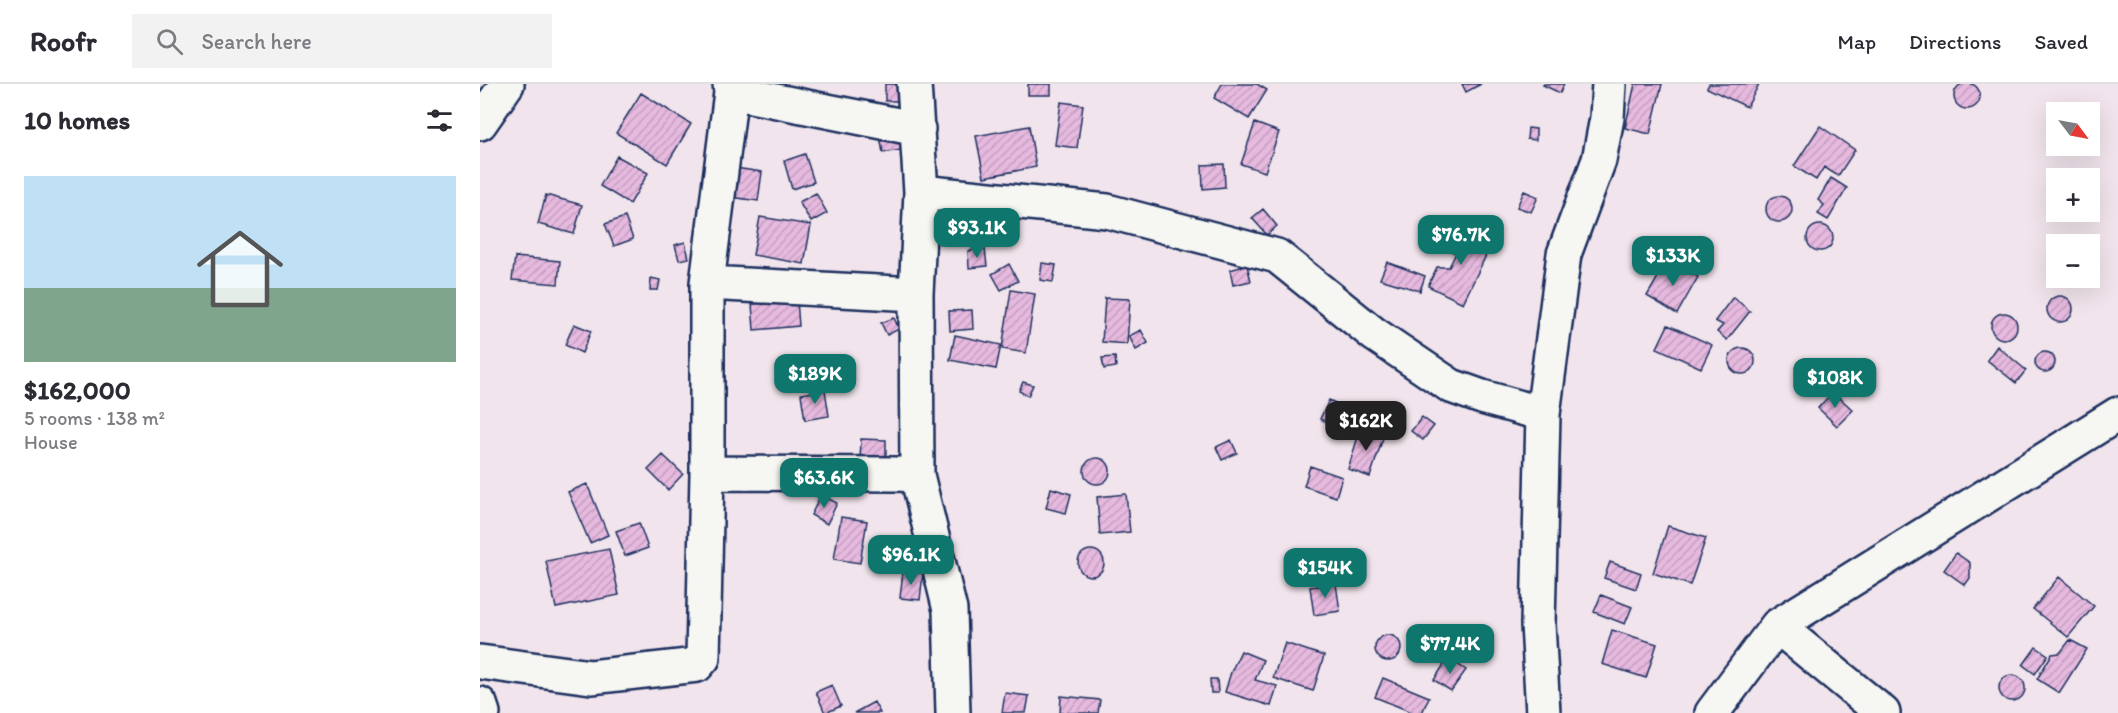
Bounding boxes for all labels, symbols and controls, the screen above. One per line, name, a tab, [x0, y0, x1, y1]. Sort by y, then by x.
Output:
search box	[132, 14, 552, 68]
text: Roofr	[30, 24, 96, 58]
icon: search	[153, 25, 186, 58]
text: Search here	[201, 28, 312, 55]
text: Map	[1838, 29, 1876, 54]
text: Directions	[1909, 29, 2001, 54]
text: Saved	[2034, 29, 2088, 54]
north arrow	[2046, 102, 2100, 156]
map controls	[2046, 102, 2100, 288]
text: 10 homes	[24, 104, 130, 136]
icon: filters	[423, 104, 456, 137]
button: +	[2046, 168, 2100, 222]
pin: $93.1K	[928, 208, 1026, 259]
icon: home	[186, 215, 294, 323]
text: $93.1K	[948, 215, 1006, 239]
pin: $76.7K	[1412, 215, 1510, 266]
text: $76.7K	[1432, 222, 1490, 246]
button: −	[2046, 234, 2100, 288]
pin: $133K	[1631, 236, 1715, 287]
text: $133K	[1646, 243, 1700, 267]
pin: $189K	[773, 354, 857, 405]
pin: $108K	[1793, 358, 1877, 409]
text: $189K	[788, 361, 842, 385]
text: $108K	[1807, 365, 1863, 389]
text: $162,000	[24, 374, 131, 406]
pin: $162K	[1324, 401, 1408, 452]
text: 5 rooms · 138 m²	[24, 406, 165, 430]
text: $162K	[1339, 408, 1393, 432]
text: House	[24, 430, 78, 454]
pin: $63.6K	[775, 458, 873, 509]
text: $63.6K	[794, 465, 854, 489]
pin: $96.1K	[862, 535, 960, 586]
text: $96.1K	[882, 542, 940, 566]
pin: $154K	[1283, 548, 1367, 599]
text: $154K	[1298, 555, 1352, 579]
pin: $77.4K	[1401, 624, 1499, 675]
text: $77.4K	[1420, 631, 1480, 655]

